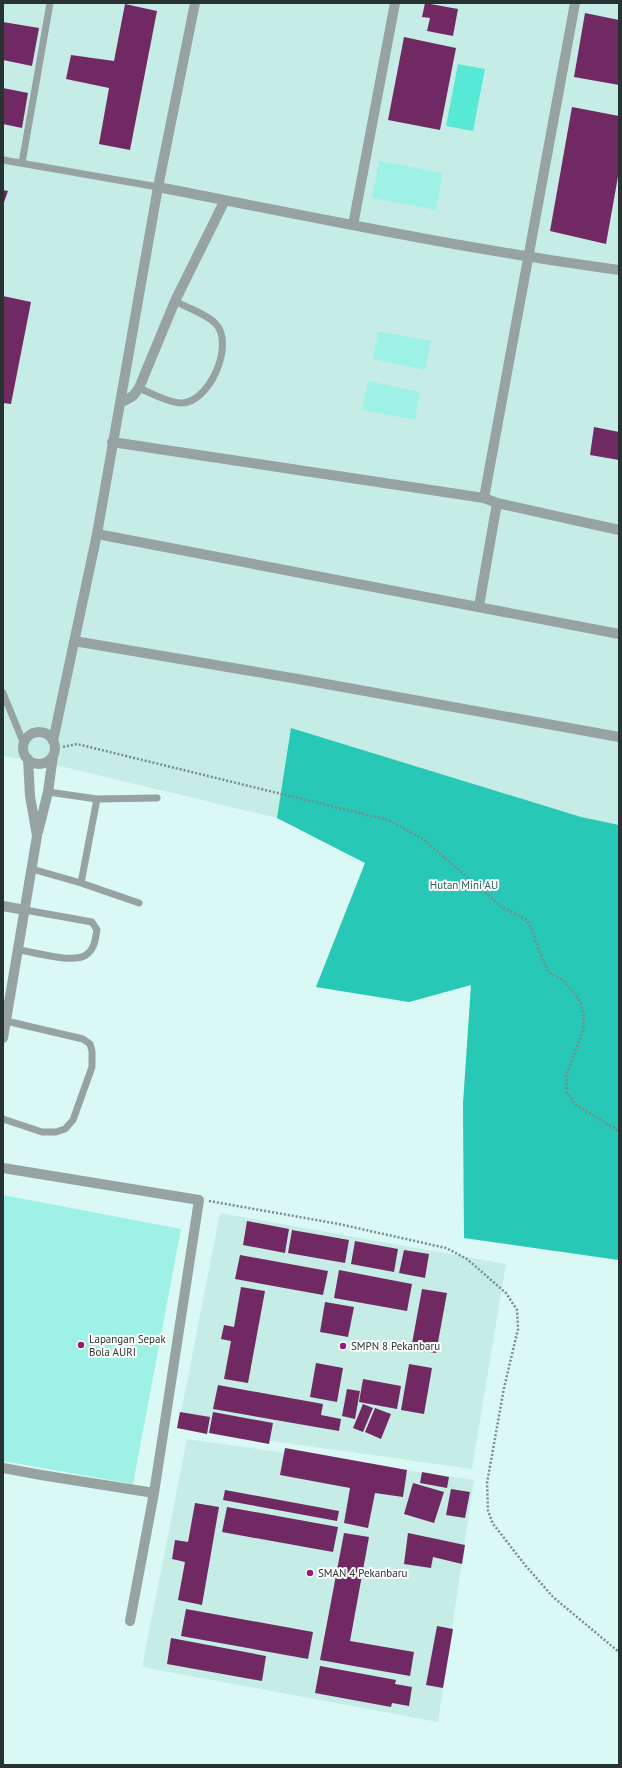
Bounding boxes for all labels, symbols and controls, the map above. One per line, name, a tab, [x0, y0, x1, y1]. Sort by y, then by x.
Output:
park label: Hutan Mini AU	[430, 878, 498, 892]
place label: Lapangan Sepak Bola AURI	[89, 1332, 166, 1359]
place label: SMPN 8 Pekanbaru	[351, 1339, 440, 1353]
marker: Lapangan Sepak Bola AURI	[76, 1340, 86, 1350]
marker: SMPN 8 Pekanbaru	[338, 1341, 348, 1351]
place label: SMAN 4 Pekanbaru	[318, 1566, 407, 1580]
marker: SMAN 4 Pekanbaru	[305, 1568, 315, 1578]

